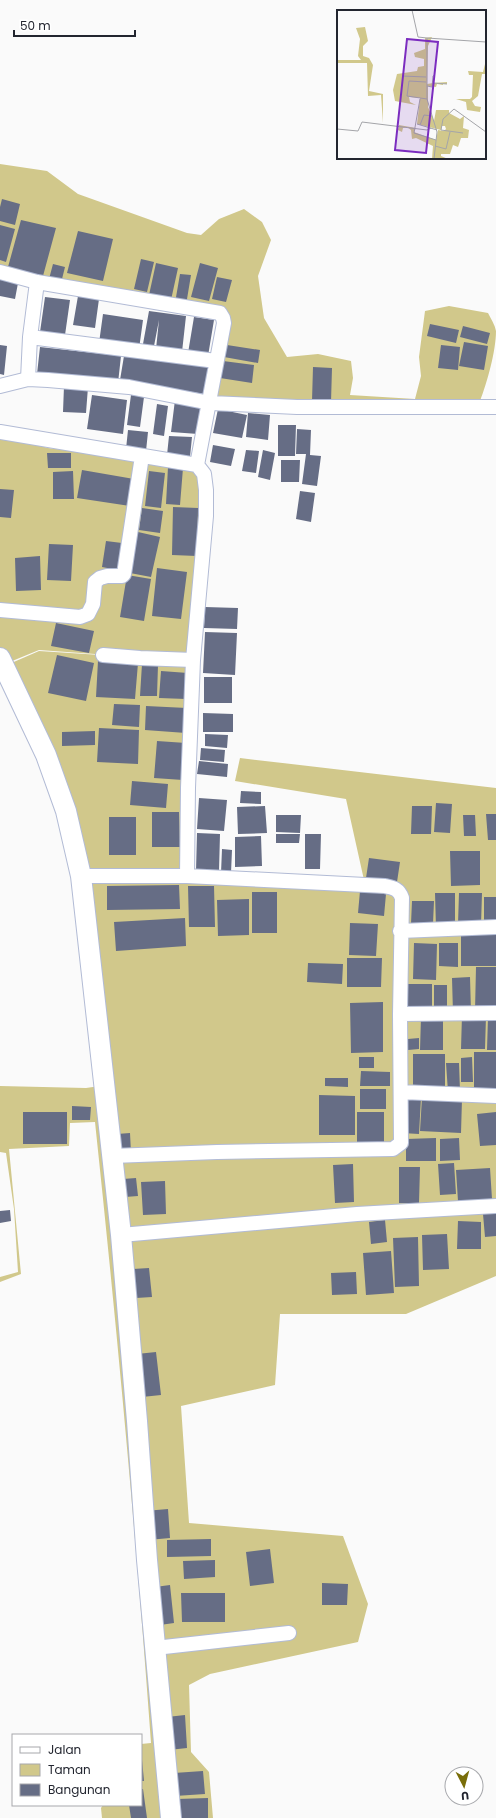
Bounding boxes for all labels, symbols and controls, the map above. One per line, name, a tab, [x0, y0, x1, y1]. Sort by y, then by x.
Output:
inset map	[337, 10, 486, 159]
scale bar	[14, 12, 135, 38]
text: 50 m	[20, 17, 51, 34]
legend	[12, 1734, 142, 1806]
text: Jalan	[48, 1741, 81, 1758]
text: Taman	[48, 1761, 91, 1778]
north arrow	[444, 1766, 484, 1806]
text: Bangunan	[48, 1781, 110, 1798]
text: U	[460, 1788, 470, 1804]

